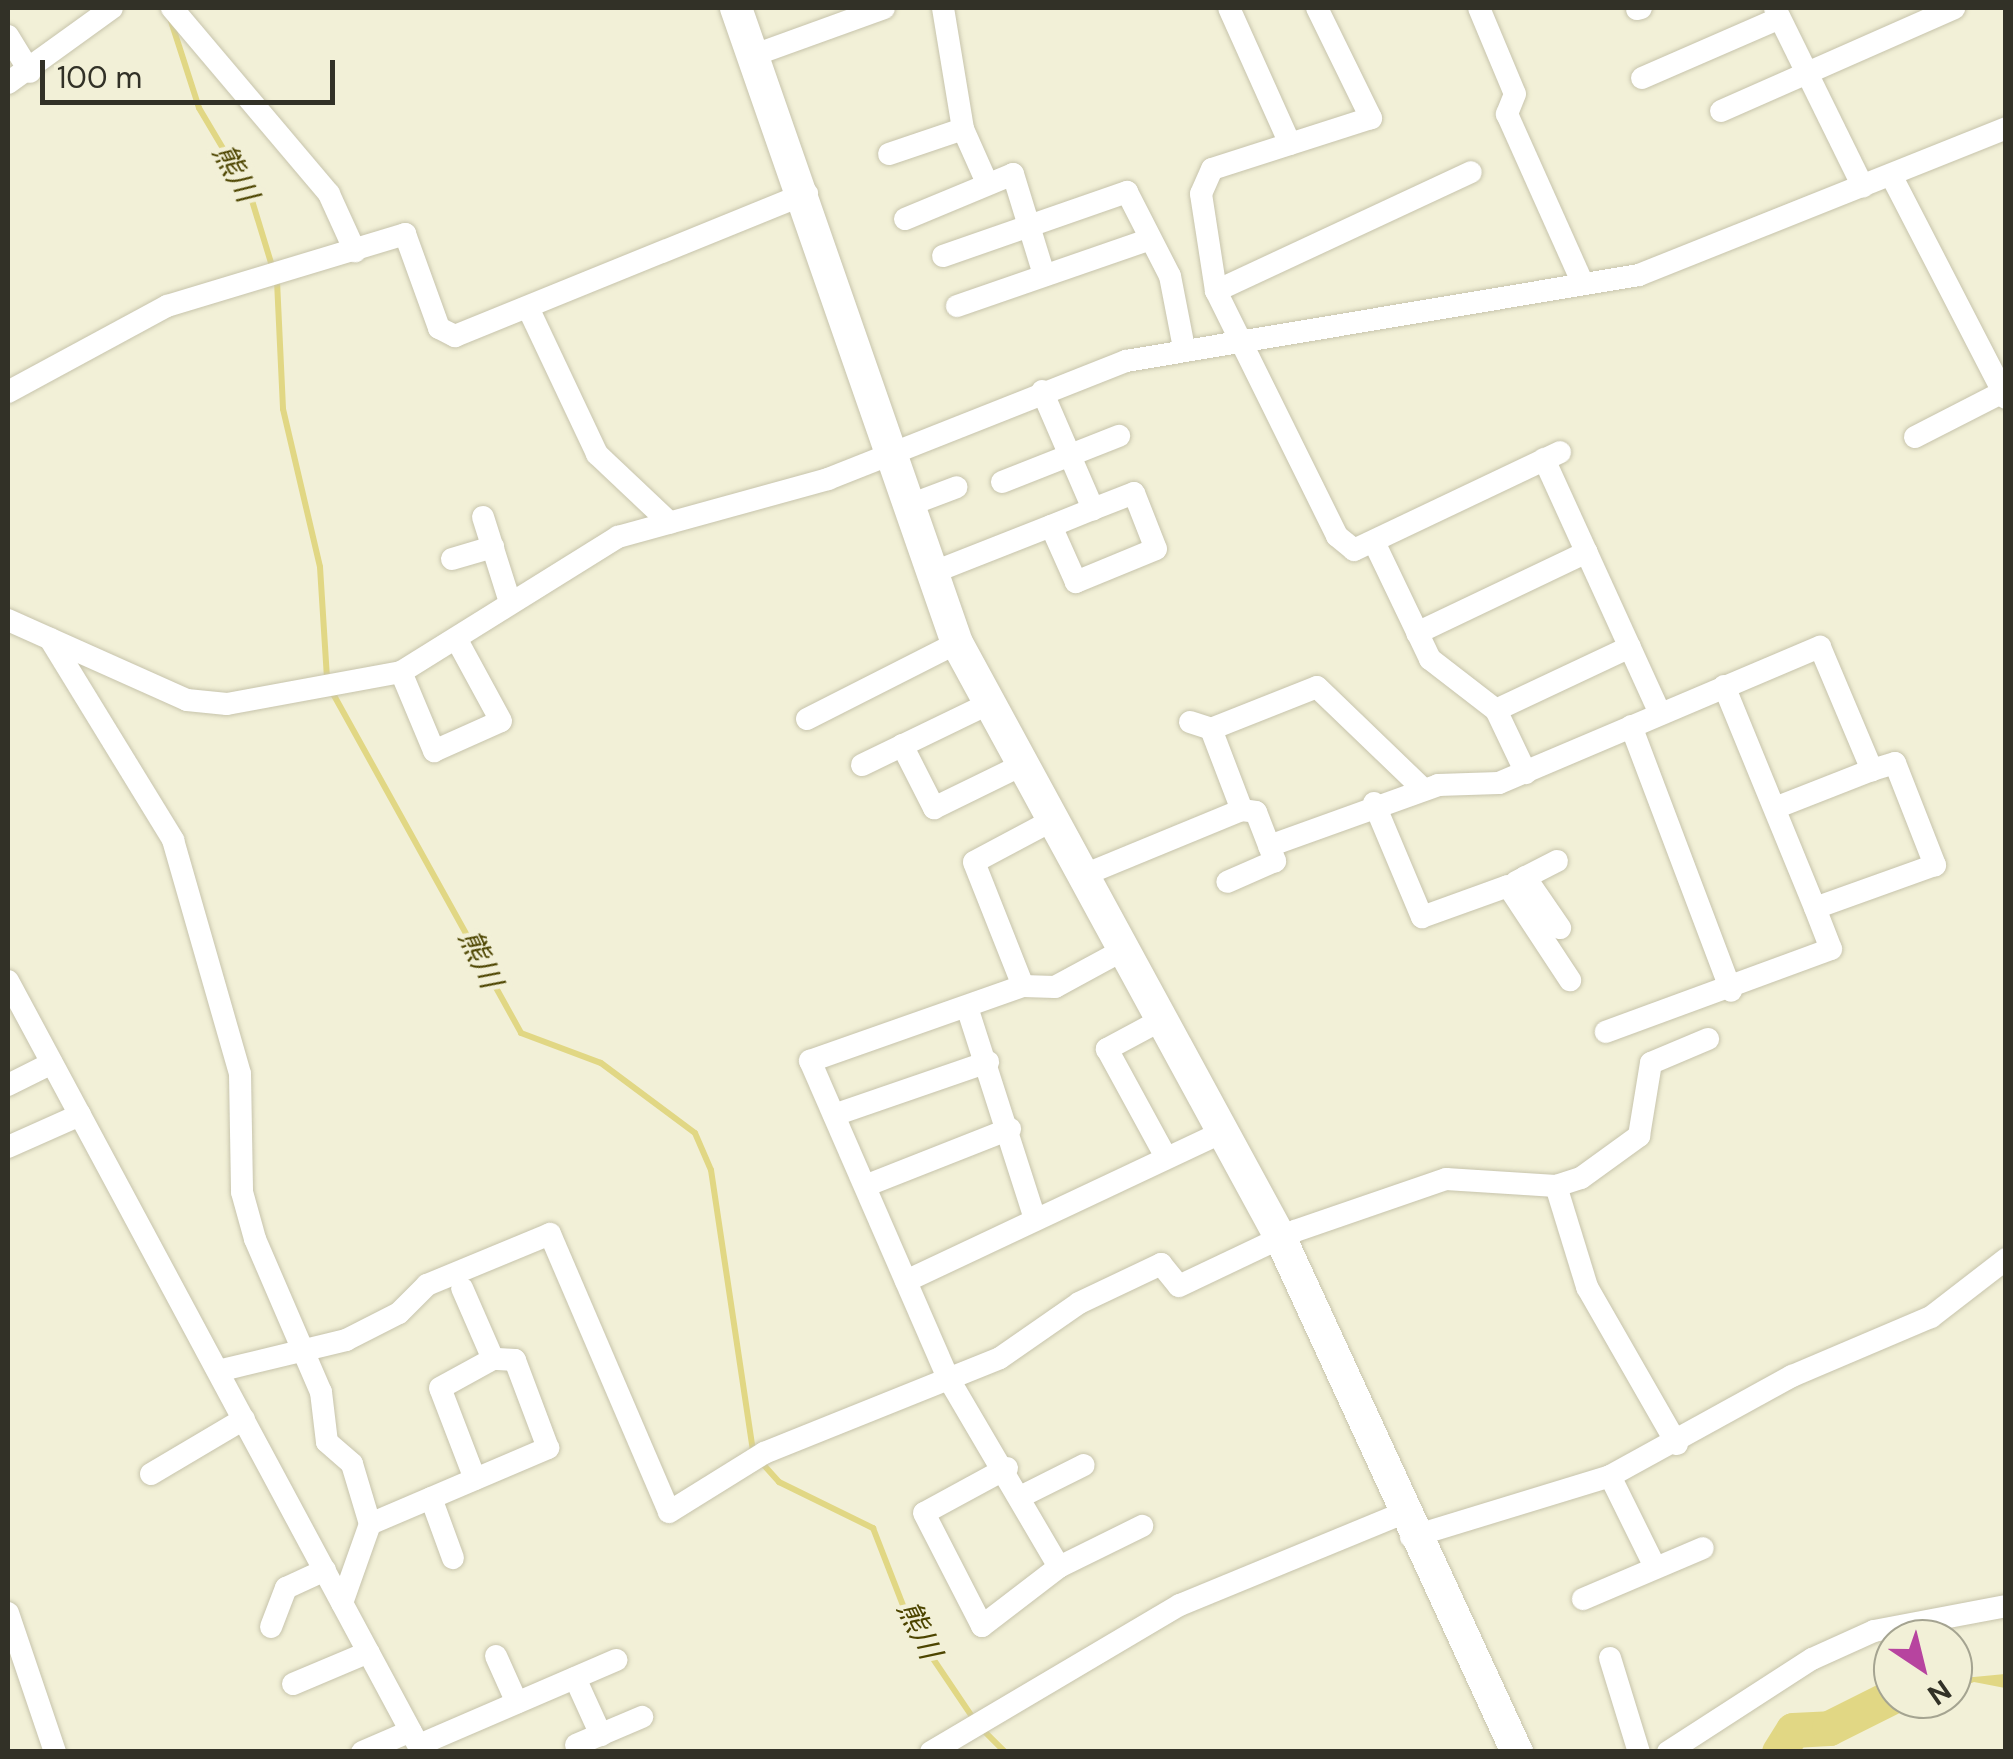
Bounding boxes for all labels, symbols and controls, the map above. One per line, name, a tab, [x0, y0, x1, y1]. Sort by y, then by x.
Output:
scale bar	[45, 40, 340, 102]
text: 100 m	[57, 58, 142, 97]
water label: 熊川	[205, 138, 265, 208]
water label: 熊川	[451, 924, 509, 994]
water label: 熊川	[890, 1595, 948, 1665]
north arrow	[1873, 1619, 1973, 1719]
text: N	[1920, 1671, 1958, 1713]

